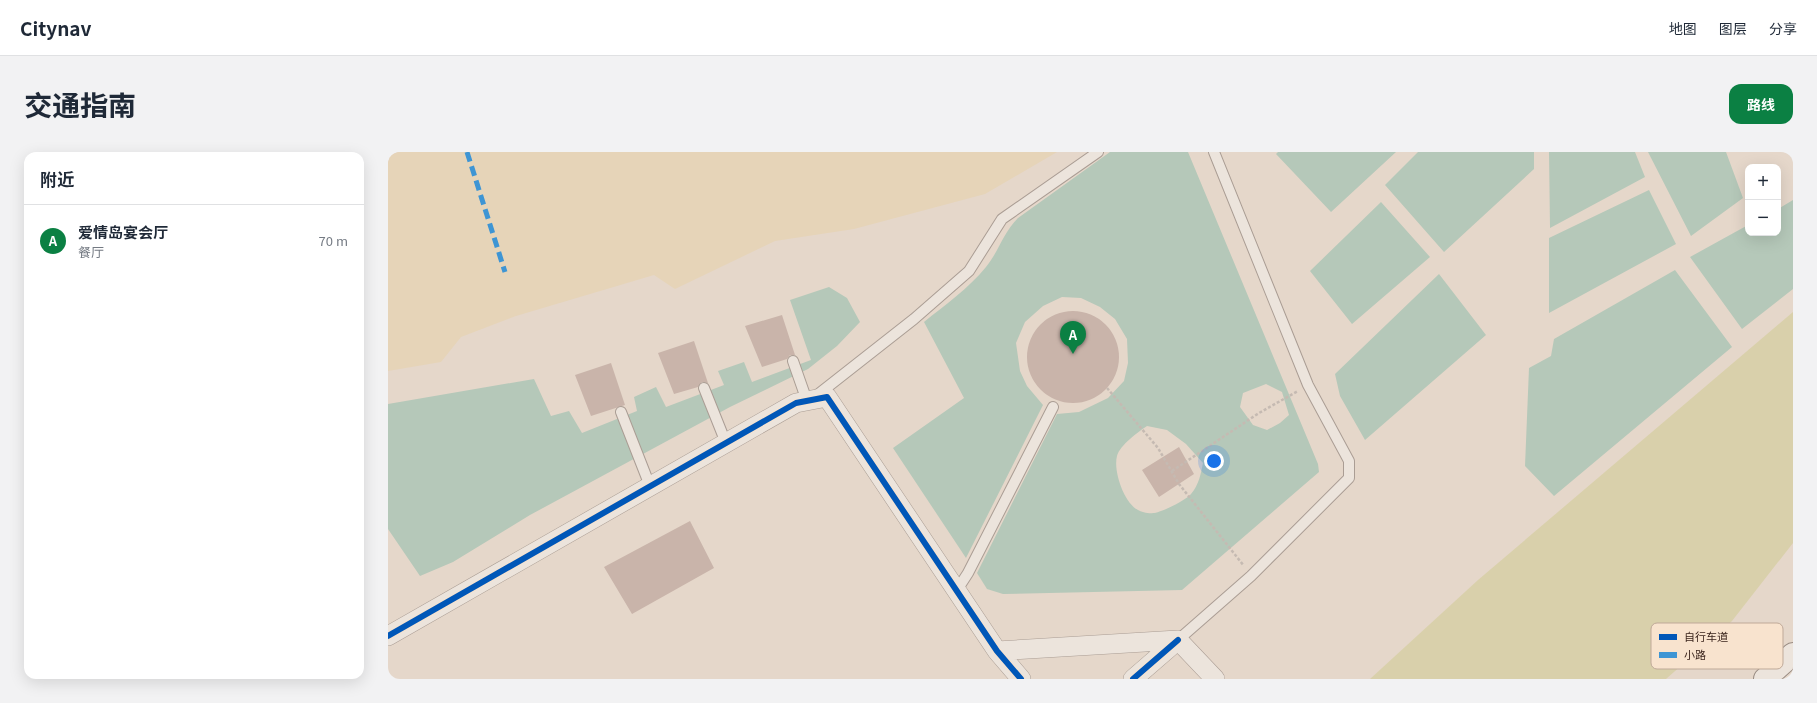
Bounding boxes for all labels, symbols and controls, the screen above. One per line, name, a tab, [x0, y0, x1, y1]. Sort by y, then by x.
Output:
text: Citynav	[20, 14, 92, 41]
text: 地图	[1669, 18, 1697, 38]
text: 图层	[1719, 18, 1747, 38]
text: 分享	[1769, 18, 1797, 38]
text: 交通指南	[24, 84, 136, 124]
button: 路线	[1729, 84, 1793, 124]
map controls	[1745, 164, 1781, 236]
button: +	[1745, 164, 1781, 200]
text: 附近	[40, 166, 74, 191]
button: −	[1745, 200, 1781, 236]
text: 爱情岛宴会厅	[78, 221, 168, 242]
text: A	[49, 231, 57, 250]
text: 70 m	[319, 231, 348, 250]
text: 餐厅	[78, 242, 104, 261]
pin: A	[1060, 321, 1086, 354]
your location	[1204, 451, 1224, 471]
legend	[1651, 623, 1783, 669]
text: 自行车道	[1684, 628, 1728, 644]
text: 小路	[1684, 646, 1706, 662]

